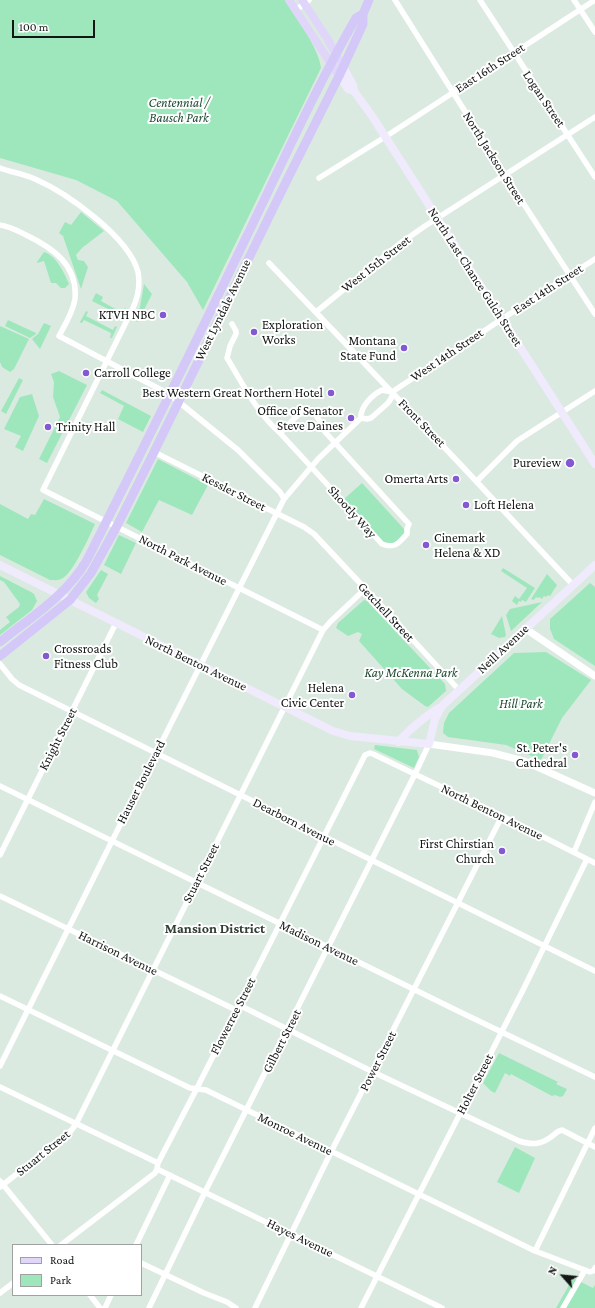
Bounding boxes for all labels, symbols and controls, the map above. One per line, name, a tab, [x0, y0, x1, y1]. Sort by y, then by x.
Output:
scale bar	[14, 12, 97, 38]
text: 100 m	[19, 20, 48, 34]
street label: East 16th Street	[452, 40, 528, 96]
street label: Logan Street	[519, 68, 569, 130]
park label: Centennial / Bausch Park	[149, 95, 209, 126]
street label: North Jackson Street	[459, 109, 529, 207]
street label: North Last Chance Gulch Street	[424, 205, 526, 349]
street label: West 15th Street	[338, 232, 414, 296]
street label: West Lyndale Avenue	[192, 257, 254, 363]
street label: East 14th Street	[510, 261, 586, 317]
place label: KTVH NBC	[99, 307, 155, 323]
marker: KTVH NBC	[158, 310, 168, 320]
place label: Exploration Works	[262, 317, 323, 348]
street label: West 14th Street	[408, 325, 486, 385]
marker: Exploration Works	[249, 327, 259, 337]
place label: Montana State Fund	[340, 333, 396, 364]
marker: Montana State Fund	[399, 343, 409, 353]
place label: Carroll College	[94, 365, 171, 381]
marker: Carroll College	[81, 368, 91, 378]
place label: Best Western Great Northern Hotel	[142, 385, 323, 401]
marker: Best Western Great Northern Hotel	[326, 388, 336, 398]
street label: Front Street	[395, 396, 449, 450]
place label: Office of Senator Steve Daines	[257, 403, 343, 434]
marker: Office of Senator Steve Daines	[346, 413, 356, 423]
place label: Trinity Hall	[56, 419, 116, 435]
marker: Trinity Hall	[43, 422, 53, 432]
place label: Pureview	[513, 455, 561, 471]
marker: Pureview	[564, 457, 576, 469]
street label: Kessler Street	[199, 469, 269, 515]
place label: Omerta Arts	[385, 471, 448, 487]
marker: Omerta Arts	[451, 474, 461, 484]
street label: Shootly Way	[324, 482, 380, 542]
place label: Loft Helena	[474, 497, 534, 513]
marker: Loft Helena	[461, 500, 471, 510]
place label: Cinemark Helena & XD	[434, 530, 500, 561]
street label: North Park Avenue	[136, 531, 230, 589]
marker: Cinemark Helena & XD	[421, 540, 431, 550]
street label: Getchell Street	[354, 579, 418, 645]
street label: Neill Avenue	[474, 621, 532, 677]
street label: North Benton Avenue	[143, 632, 249, 694]
place label: Crossroads Fitness Club	[54, 641, 118, 672]
marker: Crossroads Fitness Club	[41, 651, 51, 661]
park label: Kay McKenna Park	[364, 665, 458, 681]
place label: Helena Civic Center	[281, 680, 344, 711]
marker: Helena Civic Center	[347, 690, 357, 700]
park label: Hill Park	[499, 696, 543, 712]
street label: Knight Street	[36, 705, 80, 773]
street label: Hauser Boulevard	[113, 737, 169, 827]
place label: St. Peter's Cathedral	[516, 740, 567, 771]
marker: St. Peter's Cathedral	[570, 750, 580, 760]
street label: North Benton Avenue	[439, 781, 545, 843]
street label: Dearborn Avenue	[250, 795, 338, 849]
place label: First Chirstian Church	[419, 836, 494, 867]
street label: Stuart Street	[179, 840, 223, 906]
marker: First Chirstian Church	[497, 846, 507, 856]
street label: Madison Avenue	[277, 917, 361, 969]
district label: Mansion District	[165, 921, 265, 937]
street label: Harrison Avenue	[76, 927, 160, 979]
street label: Flowerree Street	[207, 975, 259, 1057]
street label: Gilbert Street	[259, 1007, 305, 1075]
street label: Power Street	[356, 1028, 400, 1094]
street label: Holter Street	[453, 1051, 497, 1117]
street label: Monroe Avenue	[255, 1109, 335, 1159]
street label: Stuart Street	[13, 1126, 73, 1180]
street label: Hayes Avenue	[264, 1215, 336, 1261]
legend	[12, 1244, 142, 1296]
text: Road	[50, 1253, 74, 1267]
north arrow	[543, 1256, 583, 1296]
text: N	[545, 1264, 559, 1277]
text: Park	[50, 1273, 71, 1287]

